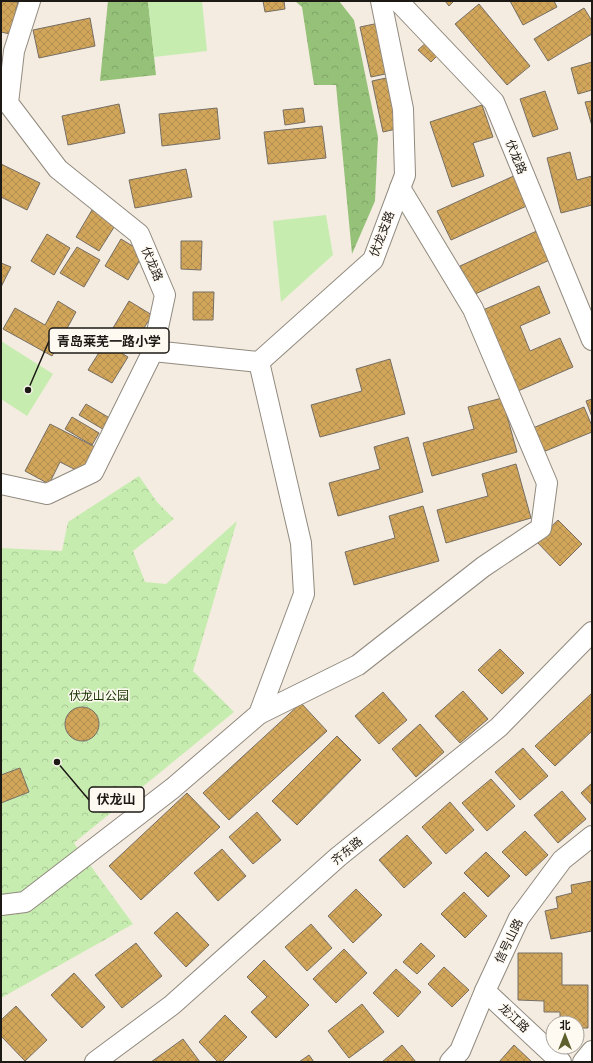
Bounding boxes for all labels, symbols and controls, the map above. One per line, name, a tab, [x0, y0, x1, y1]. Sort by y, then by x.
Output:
street label: 伏龙路	[503, 138, 529, 176]
street label: 伏龙支路	[367, 209, 397, 259]
street label: 伏龙路	[139, 245, 165, 283]
callout: 青岛莱芜一路小学	[49, 328, 169, 353]
text: 青岛莱芜一路小学	[57, 334, 161, 349]
park label: 伏龙山公园	[69, 689, 129, 703]
callout: 伏龙山	[89, 787, 144, 812]
text: 伏龙山	[96, 792, 136, 807]
street label: 齐东路	[329, 834, 365, 868]
street label: 信号山路	[492, 916, 526, 966]
street label: 龙江路	[496, 1001, 532, 1035]
north arrow	[545, 1015, 585, 1055]
text: 北	[560, 1019, 571, 1031]

